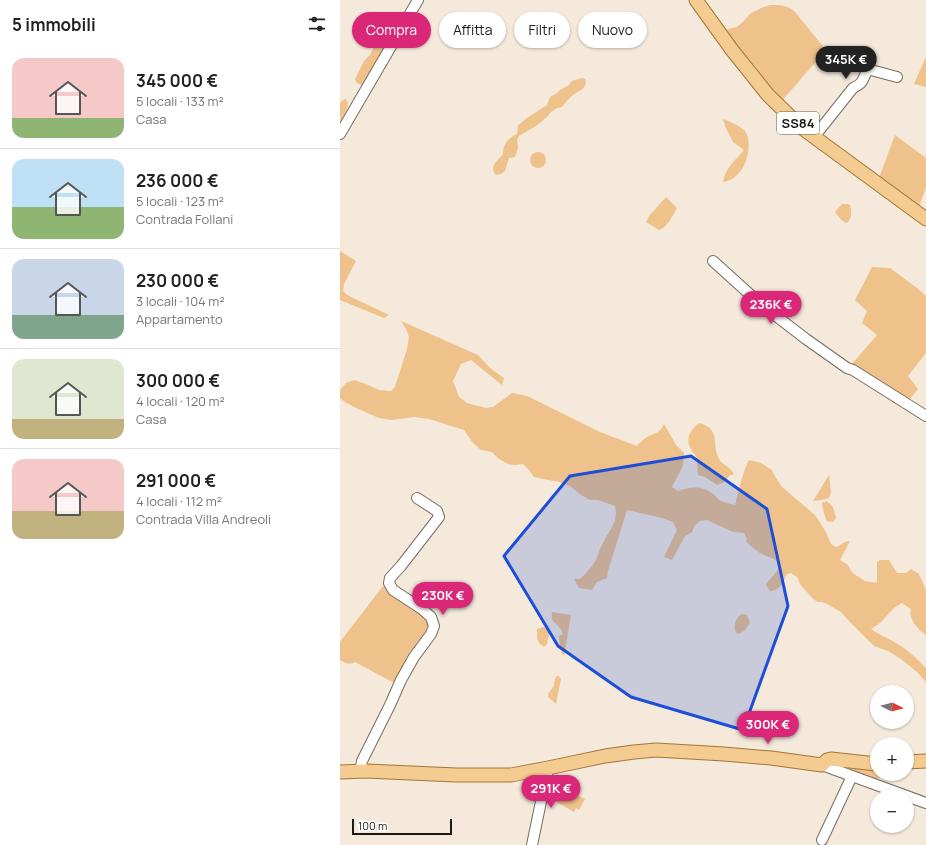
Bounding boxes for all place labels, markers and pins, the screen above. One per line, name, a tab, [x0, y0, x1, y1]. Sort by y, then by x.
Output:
pin: 345K €	[813, 46, 879, 80]
pin: 236K €	[738, 291, 804, 325]
pin: 230K €	[410, 582, 476, 616]
pin: 300K €	[735, 711, 801, 745]
pin: 291K €	[518, 775, 584, 809]

